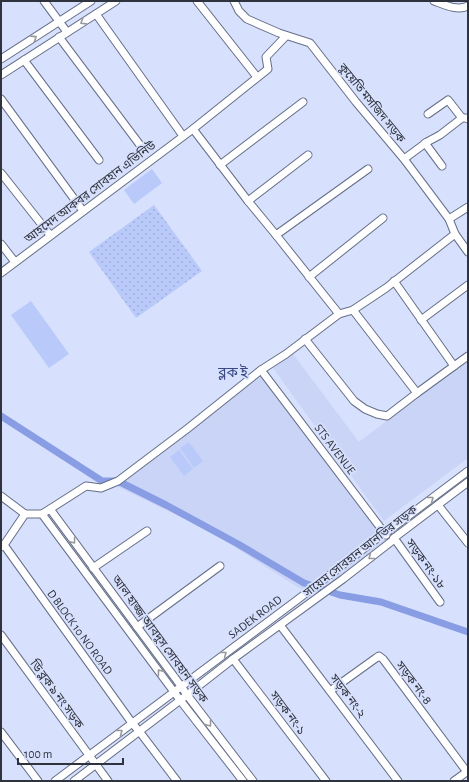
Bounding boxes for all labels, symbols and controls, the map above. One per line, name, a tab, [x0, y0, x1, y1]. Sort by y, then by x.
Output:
one-way arrow	[80, 17, 87, 25]
one-way arrow	[30, 35, 37, 42]
street label: কুয়েতি মসজিদ সড়ক	[334, 59, 409, 146]
street label: আহমেদ আকবর সোবহান এভিনিউ	[20, 137, 158, 246]
district label: ব্লক ই	[217, 364, 248, 380]
street label: STS AVENUE	[312, 422, 358, 477]
one-way arrow	[426, 497, 433, 504]
street label: সায়েম সোবহান আনভির সড়ক	[299, 501, 420, 600]
one-way arrow	[68, 536, 75, 543]
street label: সড়ক নং-১৮	[403, 536, 448, 592]
one-way arrow	[369, 552, 376, 559]
street label: আল হাজ্জ আবদুস সোবহান সড়ক	[108, 572, 210, 706]
street label: D BLOCK 10 NO ROAD	[45, 587, 115, 677]
street label: SADEK ROAD	[226, 593, 284, 641]
one-way arrow	[219, 652, 226, 659]
street label: ডি ব্লক ৯ নং সড়ক	[27, 655, 88, 731]
street label: সড়ক নং-৪	[392, 658, 434, 708]
one-way arrow	[158, 670, 165, 677]
street label: সড়ক নং-২	[326, 671, 368, 721]
street label: সড়ক নং-১	[266, 688, 308, 738]
one-way arrow	[204, 719, 211, 726]
one-way arrow	[115, 730, 122, 737]
scale bar	[18, 740, 123, 766]
text: 100 m	[24, 748, 52, 760]

